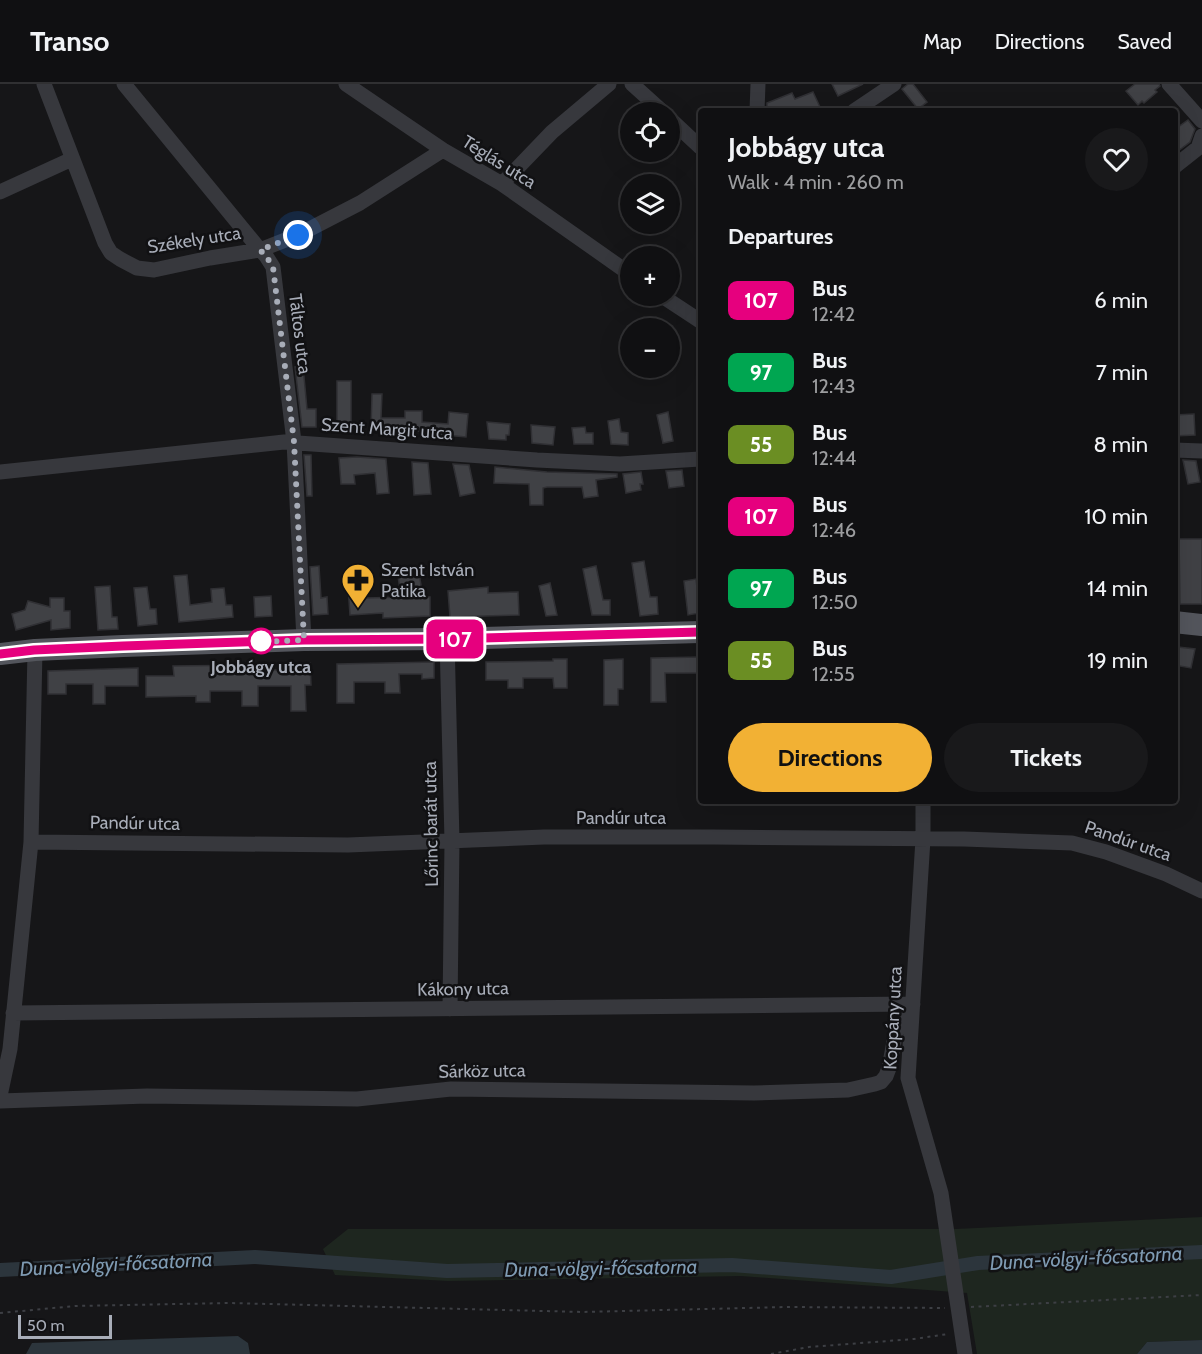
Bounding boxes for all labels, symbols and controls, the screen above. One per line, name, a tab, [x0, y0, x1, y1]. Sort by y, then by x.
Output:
text: Transo	[30, 24, 109, 58]
text: Map	[923, 29, 962, 54]
text: Directions	[995, 29, 1084, 54]
text: Saved	[1117, 29, 1172, 54]
map controls	[620, 102, 680, 378]
button: locate	[620, 102, 680, 162]
button: heart	[1085, 128, 1148, 191]
text: Jobbágy utca	[728, 130, 885, 164]
street label: Téglás utca	[458, 131, 540, 194]
text: Walk · 4 min · 260 m	[728, 170, 904, 194]
button: layers	[620, 174, 680, 234]
your location	[283, 220, 313, 250]
street label: Székely utca	[146, 222, 243, 258]
text: Departures	[728, 223, 833, 250]
button: +	[620, 246, 680, 306]
text: Bus	[812, 275, 847, 302]
text: 6 min	[1094, 287, 1148, 314]
text: 107	[744, 288, 778, 313]
street label: Táltos utca	[284, 292, 316, 376]
text: 12:42	[812, 302, 855, 326]
button: −	[620, 318, 680, 378]
text: Bus	[812, 347, 847, 374]
text: 7 min	[1096, 359, 1148, 386]
text: 97	[750, 360, 772, 385]
text: 12:43	[812, 374, 856, 398]
street label: Szent Margit utca	[320, 413, 454, 445]
text: Bus	[812, 419, 847, 446]
text: 8 min	[1093, 431, 1148, 458]
text: 55	[750, 432, 772, 457]
text: 12:44	[812, 446, 856, 470]
text: Bus	[812, 491, 847, 518]
text: 10 min	[1084, 503, 1148, 530]
text: 107	[744, 504, 778, 529]
text: 12:46	[812, 518, 856, 542]
place label: Szent István Patika	[381, 559, 474, 602]
pharmacy icon: Szent István Patika	[340, 562, 376, 609]
text: Bus	[812, 563, 847, 590]
text: 14 min	[1087, 575, 1148, 602]
text: 97	[750, 576, 772, 601]
text: 12:50	[812, 590, 858, 614]
line badge: 107	[420, 620, 490, 658]
text: 107	[438, 627, 472, 652]
marker: Jobbágy utca	[248, 628, 274, 654]
text: Bus	[812, 635, 847, 662]
text: 19 min	[1087, 647, 1148, 674]
text: 55	[750, 648, 772, 673]
place label: Jobbágy utca	[210, 656, 311, 678]
text: 12:55	[812, 662, 855, 686]
button: Directions	[728, 723, 932, 792]
button: Tickets	[944, 723, 1148, 792]
street label: Lőrinc barát utca	[419, 761, 443, 887]
street label: Pandúr utca	[576, 807, 666, 829]
street label: Pandúr utca	[90, 811, 181, 835]
street label: Pandúr utca	[1082, 816, 1175, 866]
street label: Koppány utca	[879, 965, 907, 1070]
street label: Kákony utca	[417, 977, 509, 1001]
street label: Sárköz utca	[438, 1059, 526, 1083]
water label: Duna-völgyi-főcsatorna	[989, 1241, 1183, 1275]
water label: Duna-völgyi-főcsatorna	[19, 1247, 213, 1281]
water label: Duna-völgyi-főcsatorna	[504, 1254, 698, 1282]
scale bar	[18, 1312, 112, 1340]
text: 50 m	[27, 1316, 64, 1335]

